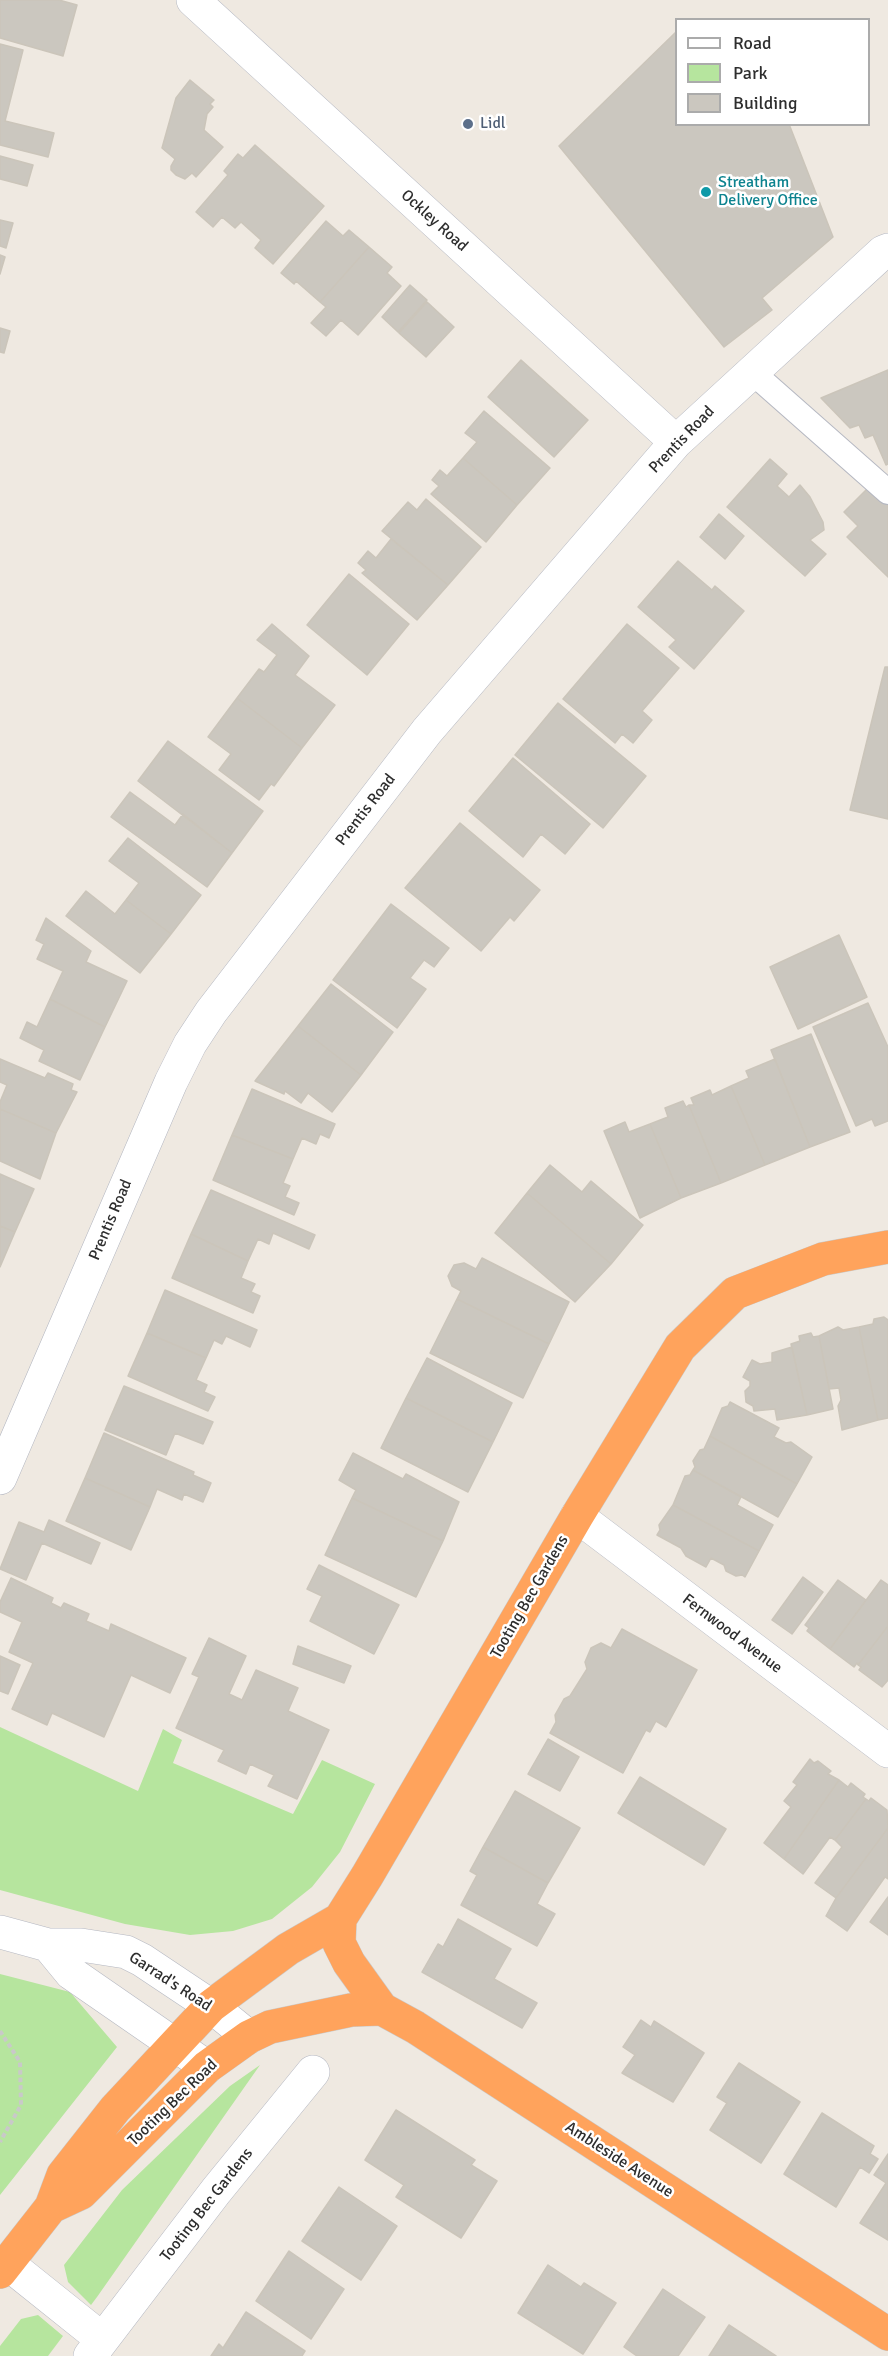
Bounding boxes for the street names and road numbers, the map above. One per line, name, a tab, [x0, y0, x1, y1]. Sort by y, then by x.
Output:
street label: Ockley Road	[397, 186, 471, 256]
street label: Prentis Road	[645, 402, 719, 478]
street label: Prentis Road	[332, 770, 400, 850]
street label: Prentis Road	[85, 1177, 137, 1263]
street label: Tooting Bec Gardens	[487, 1532, 573, 1662]
street label: Fernwood Avenue	[678, 1590, 786, 1678]
street label: Garrad's Road	[125, 1948, 215, 2016]
street label: Tooting Bec Road	[124, 2056, 222, 2150]
street label: Ambleside Avenue	[561, 2118, 677, 2202]
street label: Tooting Bec Gardens	[157, 2144, 257, 2266]

